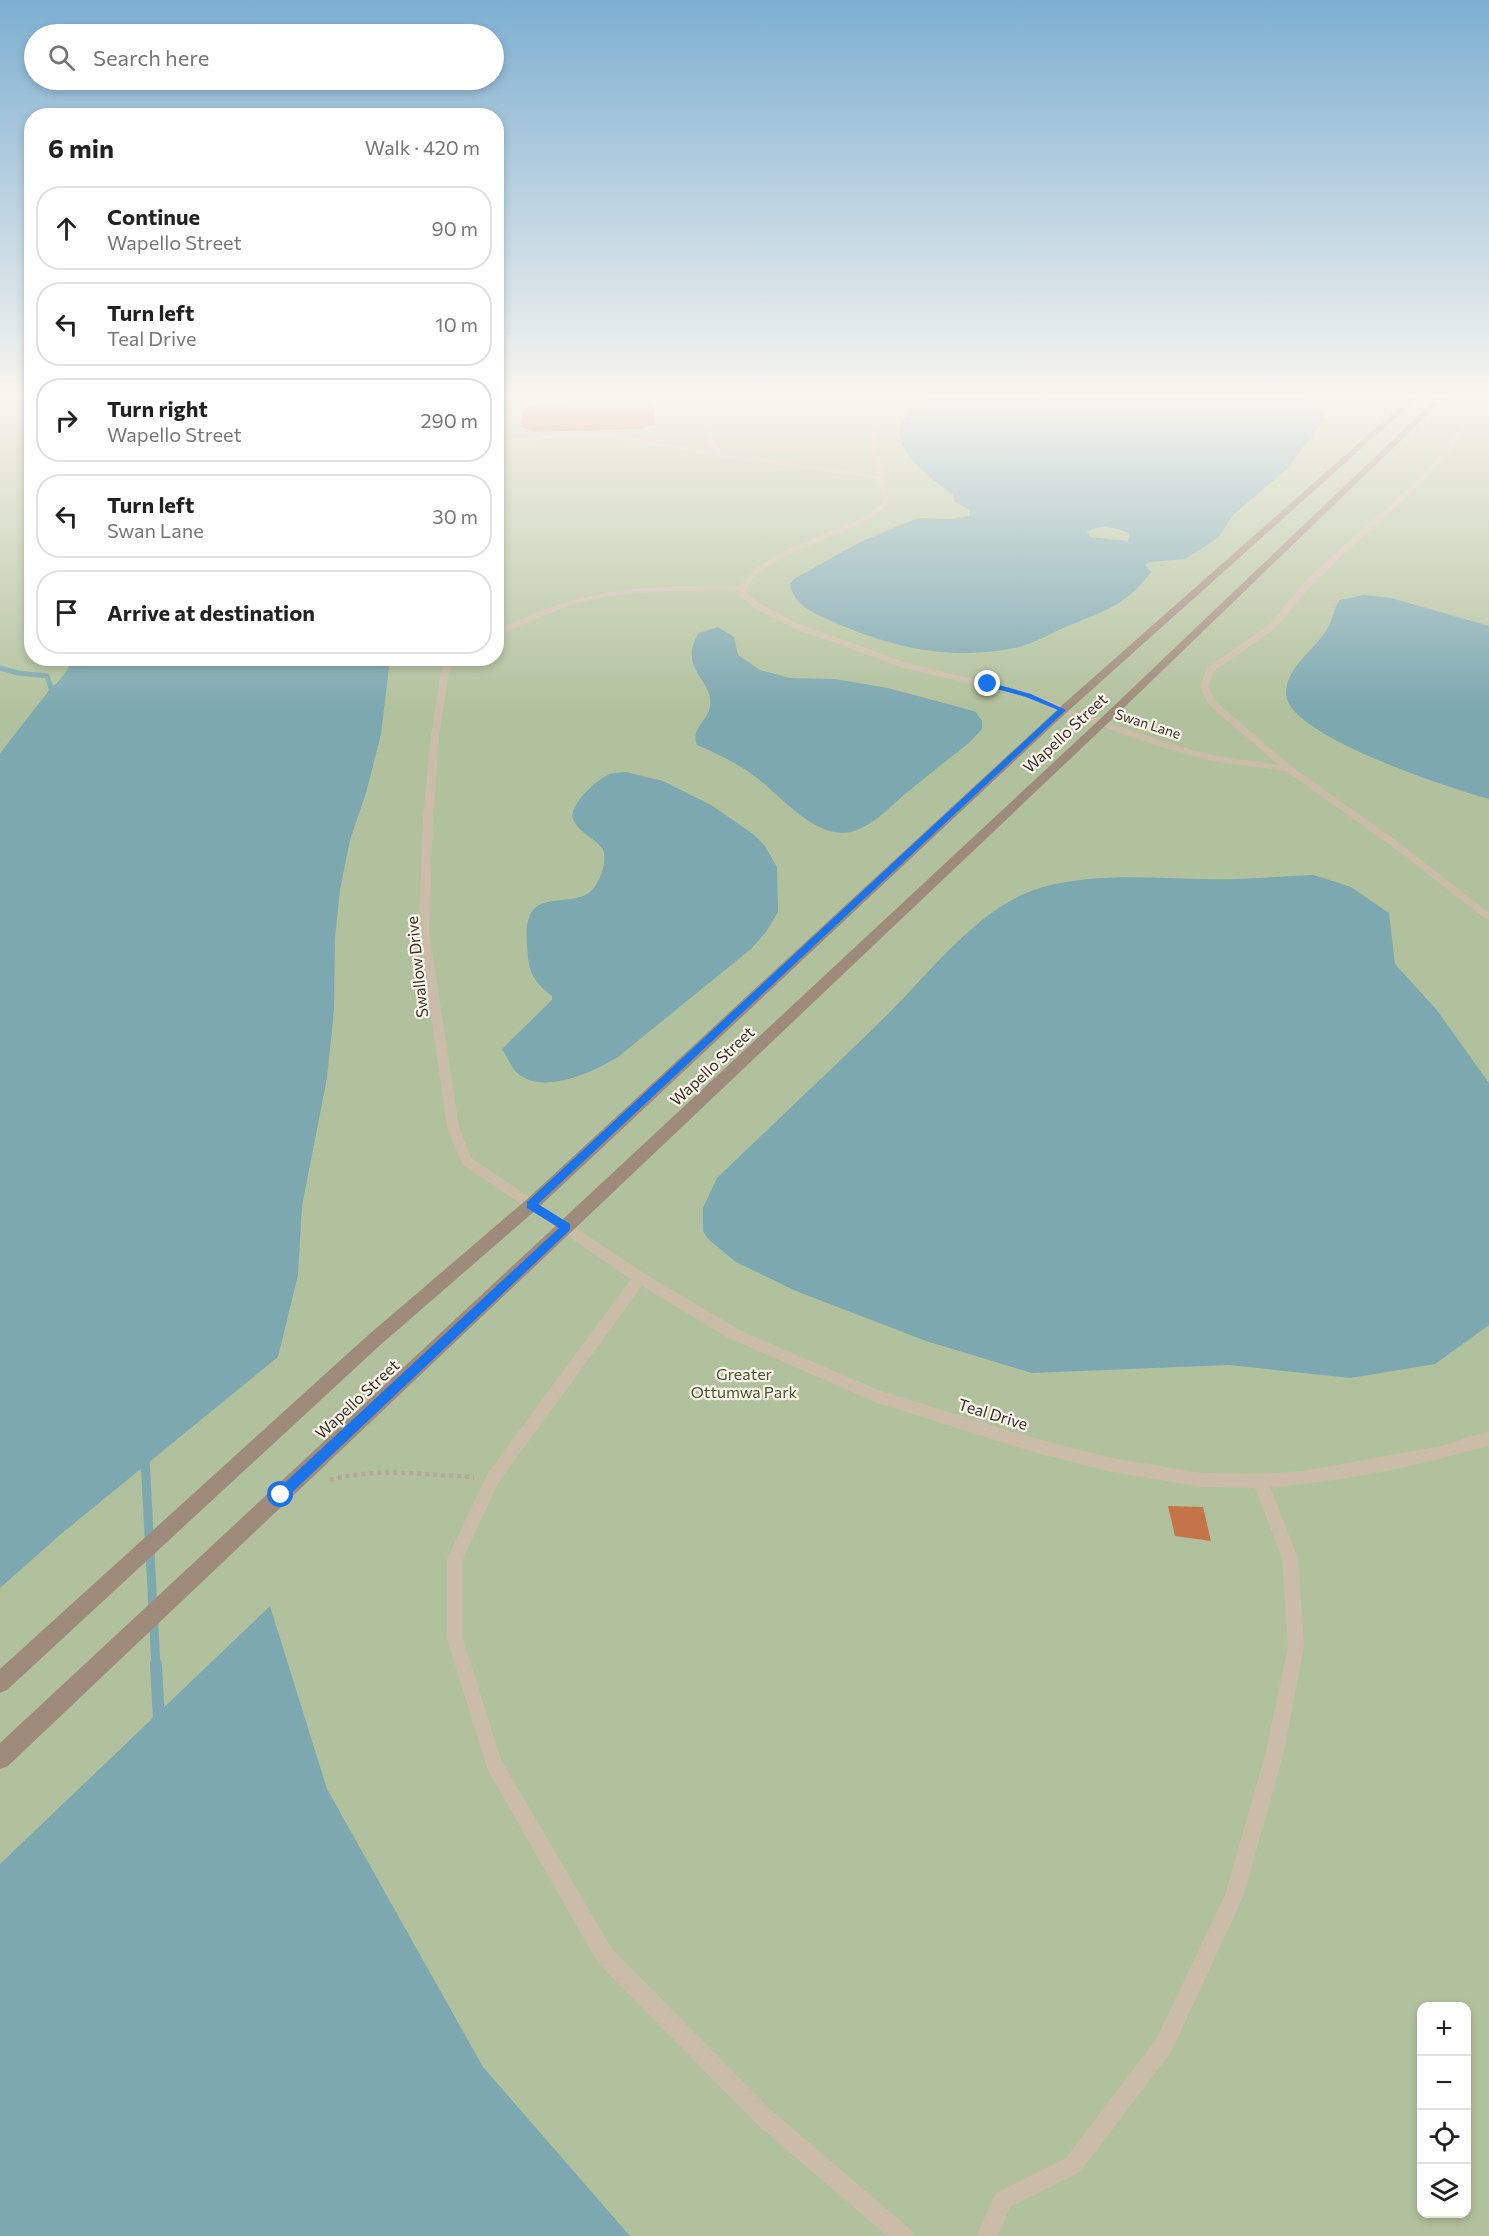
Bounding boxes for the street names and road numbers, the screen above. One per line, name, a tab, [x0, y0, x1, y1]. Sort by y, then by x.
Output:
street label: Wapello Street	[1019, 689, 1111, 776]
street label: Swan Lane	[1113, 705, 1183, 742]
street label: Swallow Drive	[402, 915, 431, 1019]
street label: Wapello Street	[666, 1022, 758, 1109]
street label: Wapello Street	[311, 1355, 403, 1442]
street label: Teal Drive	[956, 1394, 1030, 1433]

